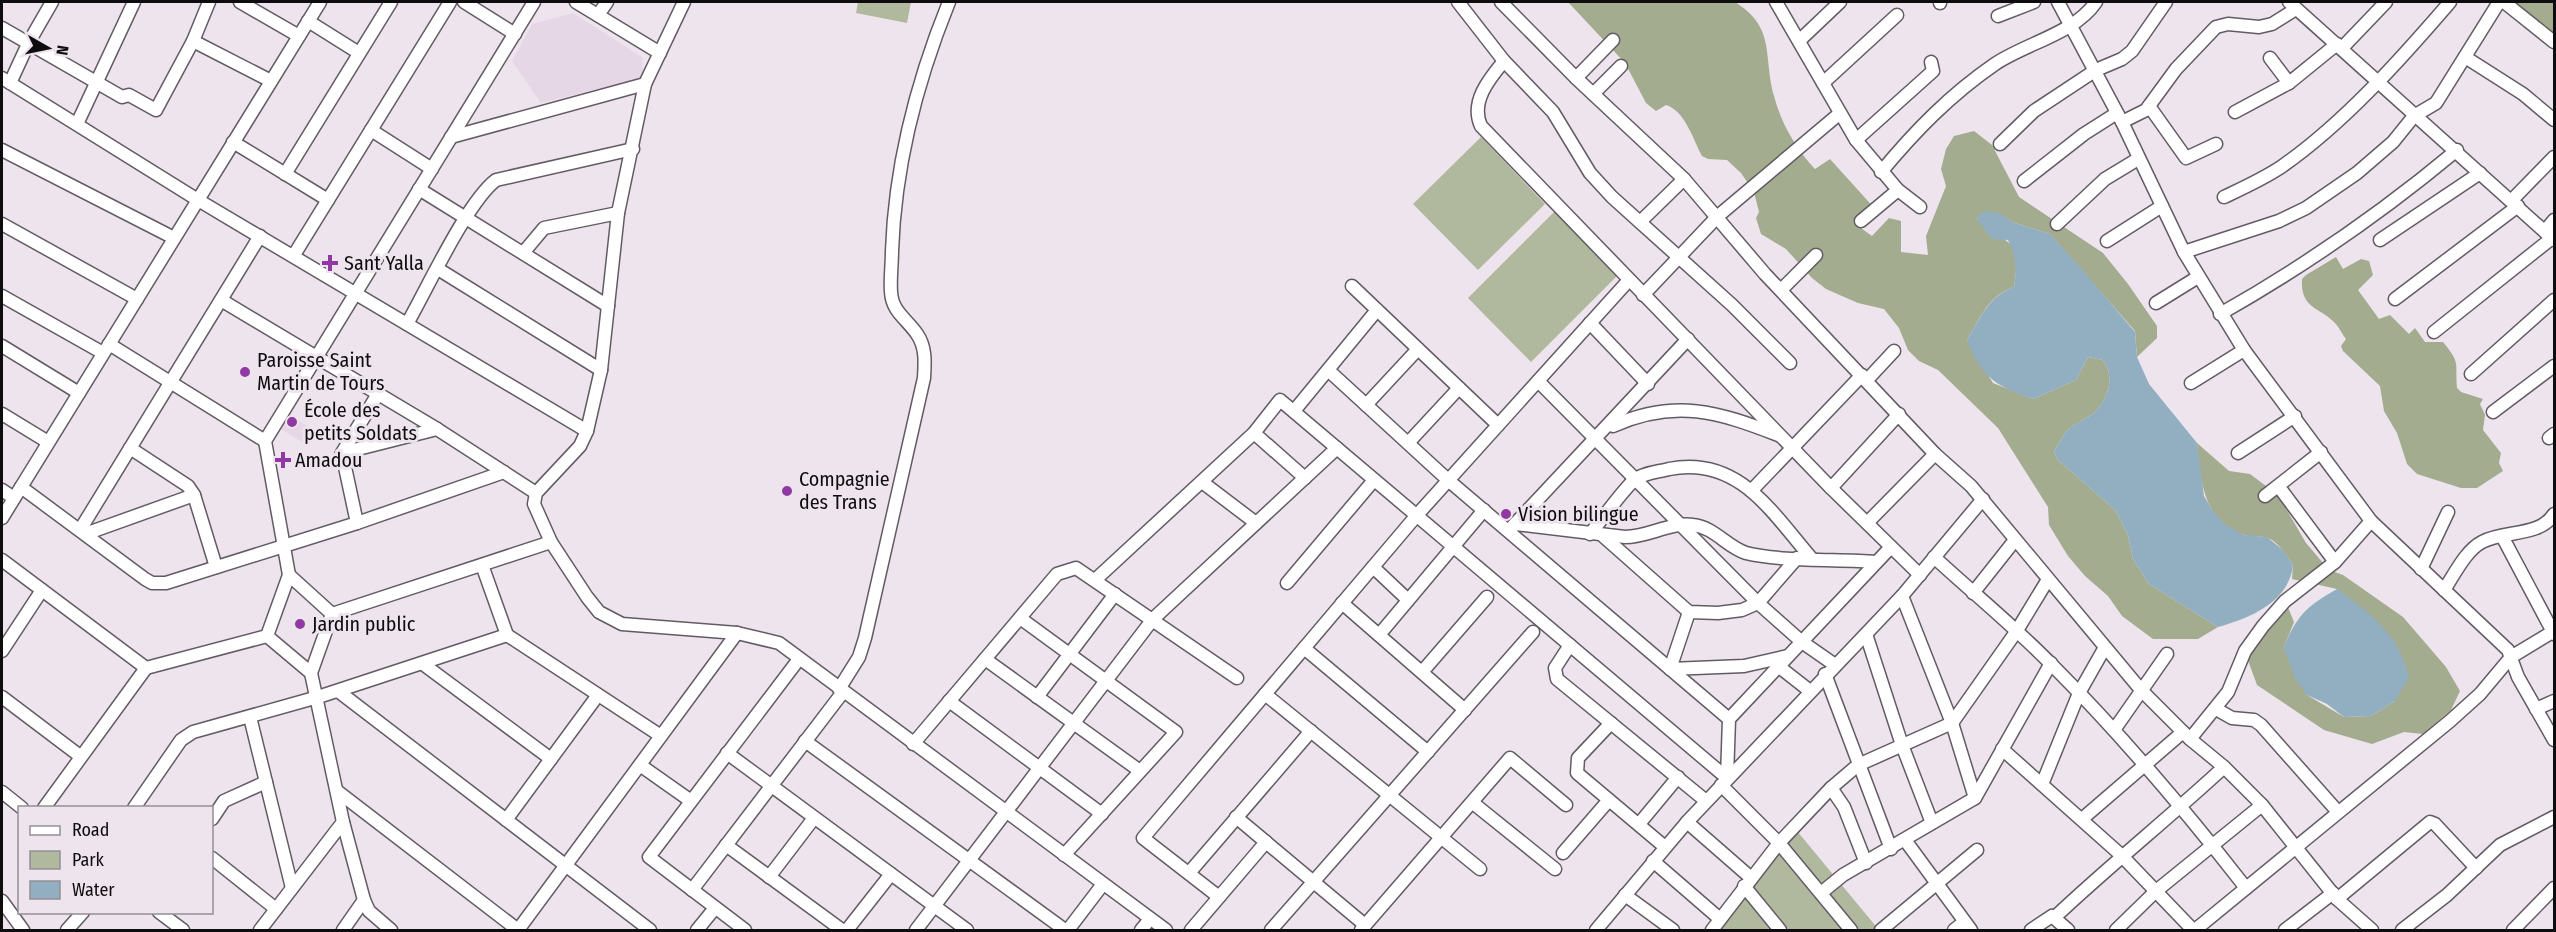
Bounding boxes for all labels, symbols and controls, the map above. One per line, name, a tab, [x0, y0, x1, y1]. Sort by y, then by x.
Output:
north arrow	[18, 18, 78, 78]
text: N	[52, 44, 72, 56]
place label: Sant Yalla	[344, 251, 424, 275]
marker: Sant Yalla	[321, 254, 339, 272]
place label: Paroisse Saint Martin de Tours	[257, 348, 385, 395]
marker: Paroisse Saint Martin de Tours	[238, 365, 252, 379]
place label: École des petits Soldats	[304, 398, 417, 445]
marker: École des petits Soldats	[285, 415, 299, 429]
place label: Amadou	[295, 448, 362, 472]
marker: Amadou	[276, 453, 290, 467]
place label: Compagnie des Trans	[799, 467, 890, 514]
marker: Compagnie des Trans	[780, 484, 794, 498]
place label: Vision bilingue	[1518, 502, 1639, 526]
marker: Vision bilingue	[1499, 507, 1513, 521]
place label: Jardin public	[312, 612, 416, 636]
marker: Jardin public	[293, 617, 307, 631]
legend	[18, 806, 213, 914]
text: Road	[72, 819, 109, 841]
text: Park	[72, 849, 105, 871]
text: Water	[72, 879, 115, 901]

